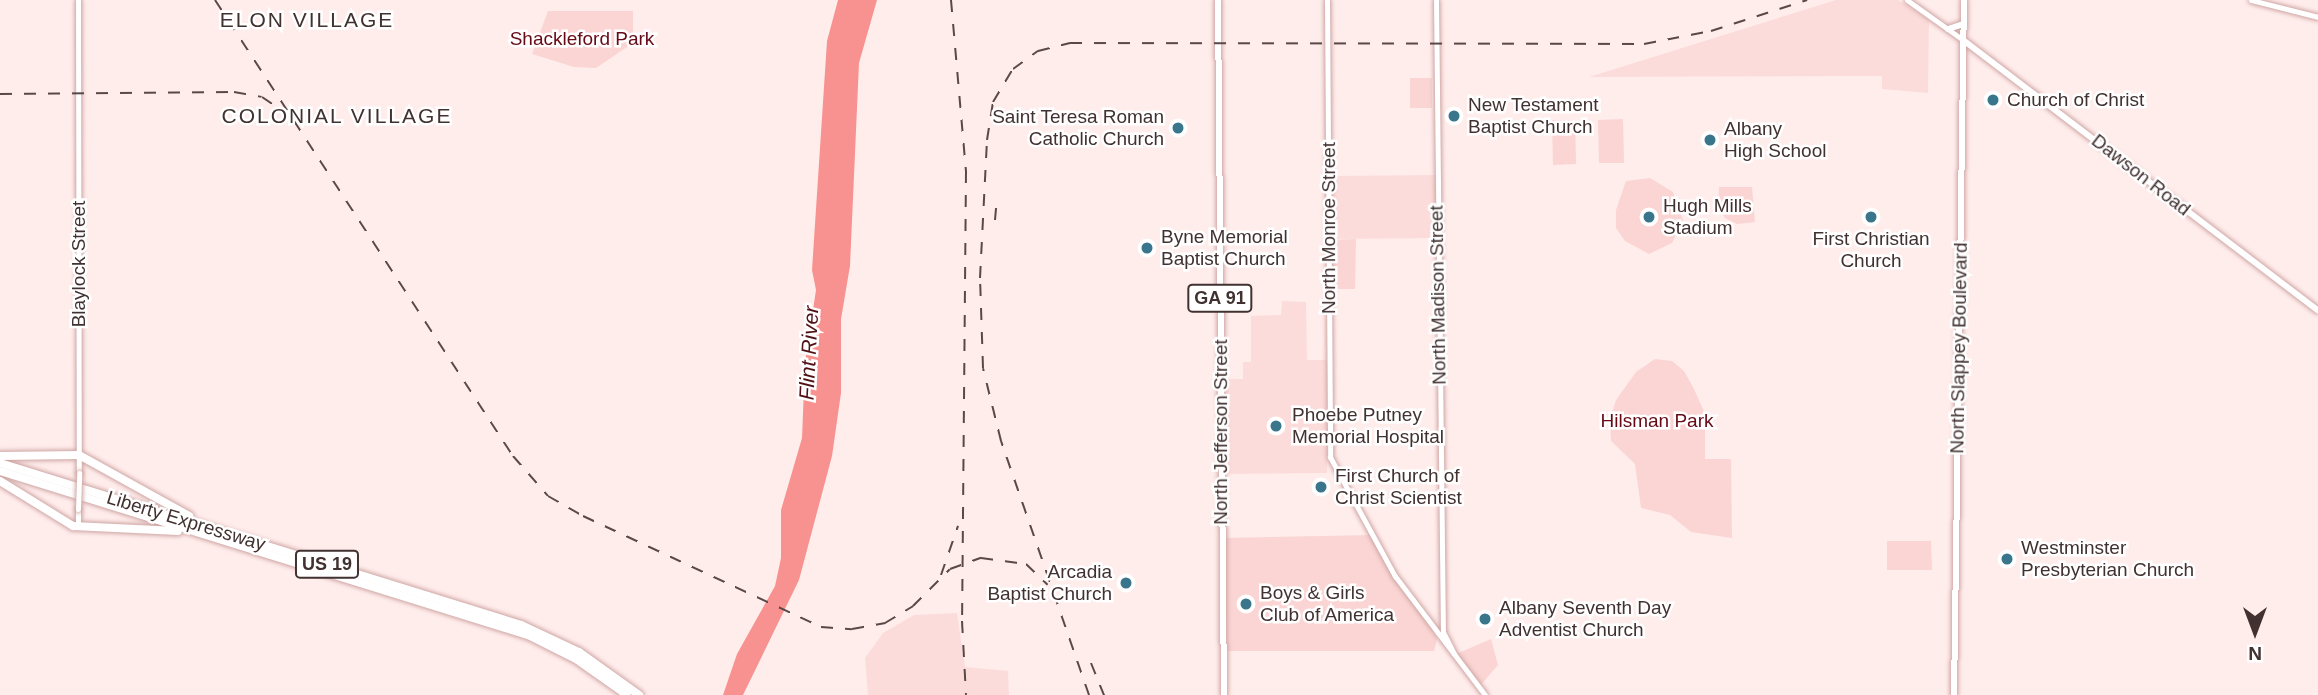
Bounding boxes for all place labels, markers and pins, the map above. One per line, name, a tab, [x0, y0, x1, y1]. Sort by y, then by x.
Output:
place label: Church of Christ	[2007, 89, 2144, 111]
marker: Church of Christ	[1985, 92, 2001, 108]
place label: New Testament Baptist Church	[1468, 94, 1599, 138]
place label: Saint Teresa Roman Catholic Church	[992, 106, 1164, 150]
marker: New Testament Baptist Church	[1446, 108, 1462, 124]
place label: Albany High School	[1724, 118, 1826, 162]
marker: Saint Teresa Roman Catholic Church	[1170, 120, 1186, 136]
marker: Albany High School	[1702, 132, 1718, 148]
place label: Hugh Mills Stadium	[1663, 195, 1752, 239]
marker: Hugh Mills Stadium	[1641, 209, 1657, 225]
marker: First Christian Church	[1863, 209, 1879, 225]
place label: Byne Memorial Baptist Church	[1161, 226, 1288, 270]
place label: First Christian Church	[1812, 228, 1930, 272]
marker: Byne Memorial Baptist Church	[1139, 240, 1155, 256]
place label: Phoebe Putney Memorial Hospital	[1292, 404, 1444, 448]
marker: Phoebe Putney Memorial Hospital	[1266, 416, 1286, 436]
place label: First Church of Christ Scientist	[1335, 465, 1462, 509]
marker: First Church of Christ Scientist	[1313, 479, 1329, 495]
place label: Westminster Presbyterian Church	[2021, 537, 2194, 581]
marker: Westminster Presbyterian Church	[1999, 551, 2015, 567]
place label: Arcadia Baptist Church	[987, 561, 1112, 605]
marker: Arcadia Baptist Church	[1118, 575, 1134, 591]
place label: Boys & Girls Club of America	[1260, 582, 1395, 626]
marker: Boys & Girls Club of America	[1238, 596, 1254, 612]
place label: Albany Seventh Day Adventist Church	[1499, 597, 1671, 641]
marker: Albany Seventh Day Adventist Church	[1477, 611, 1493, 627]

